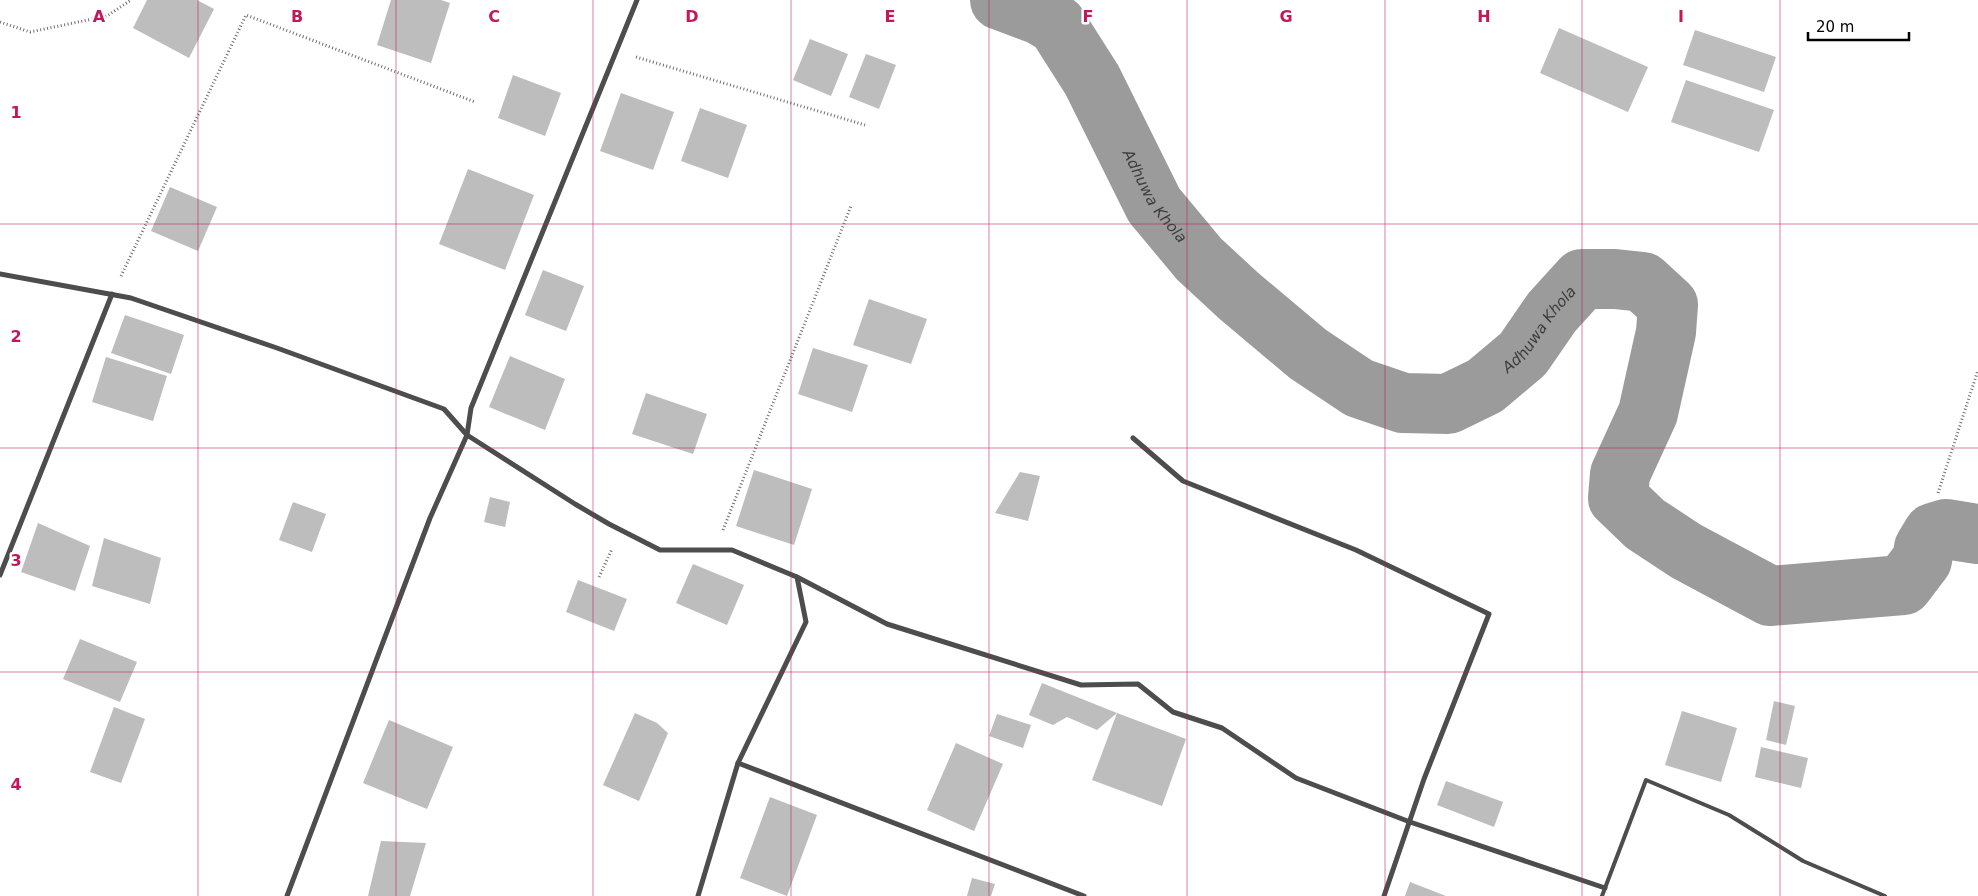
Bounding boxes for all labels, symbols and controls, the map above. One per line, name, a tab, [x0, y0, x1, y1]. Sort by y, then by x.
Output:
text: A	[93, 7, 106, 26]
text: B	[291, 7, 303, 26]
text: C	[488, 7, 500, 26]
text: D	[685, 7, 699, 26]
text: E	[885, 7, 895, 26]
text: F	[1083, 7, 1093, 26]
text: G	[1279, 7, 1293, 26]
text: H	[1477, 7, 1491, 26]
text: I	[1678, 7, 1684, 26]
scale bar	[1808, 10, 1909, 42]
text: 20 m	[1816, 18, 1854, 36]
text: 1	[10, 103, 22, 122]
water label: Adhuwa Khola	[1119, 146, 1191, 246]
water label: Adhuwa Khola	[1498, 282, 1580, 377]
text: 2	[10, 327, 22, 346]
text: 3	[10, 551, 22, 570]
text: 4	[10, 775, 22, 794]

